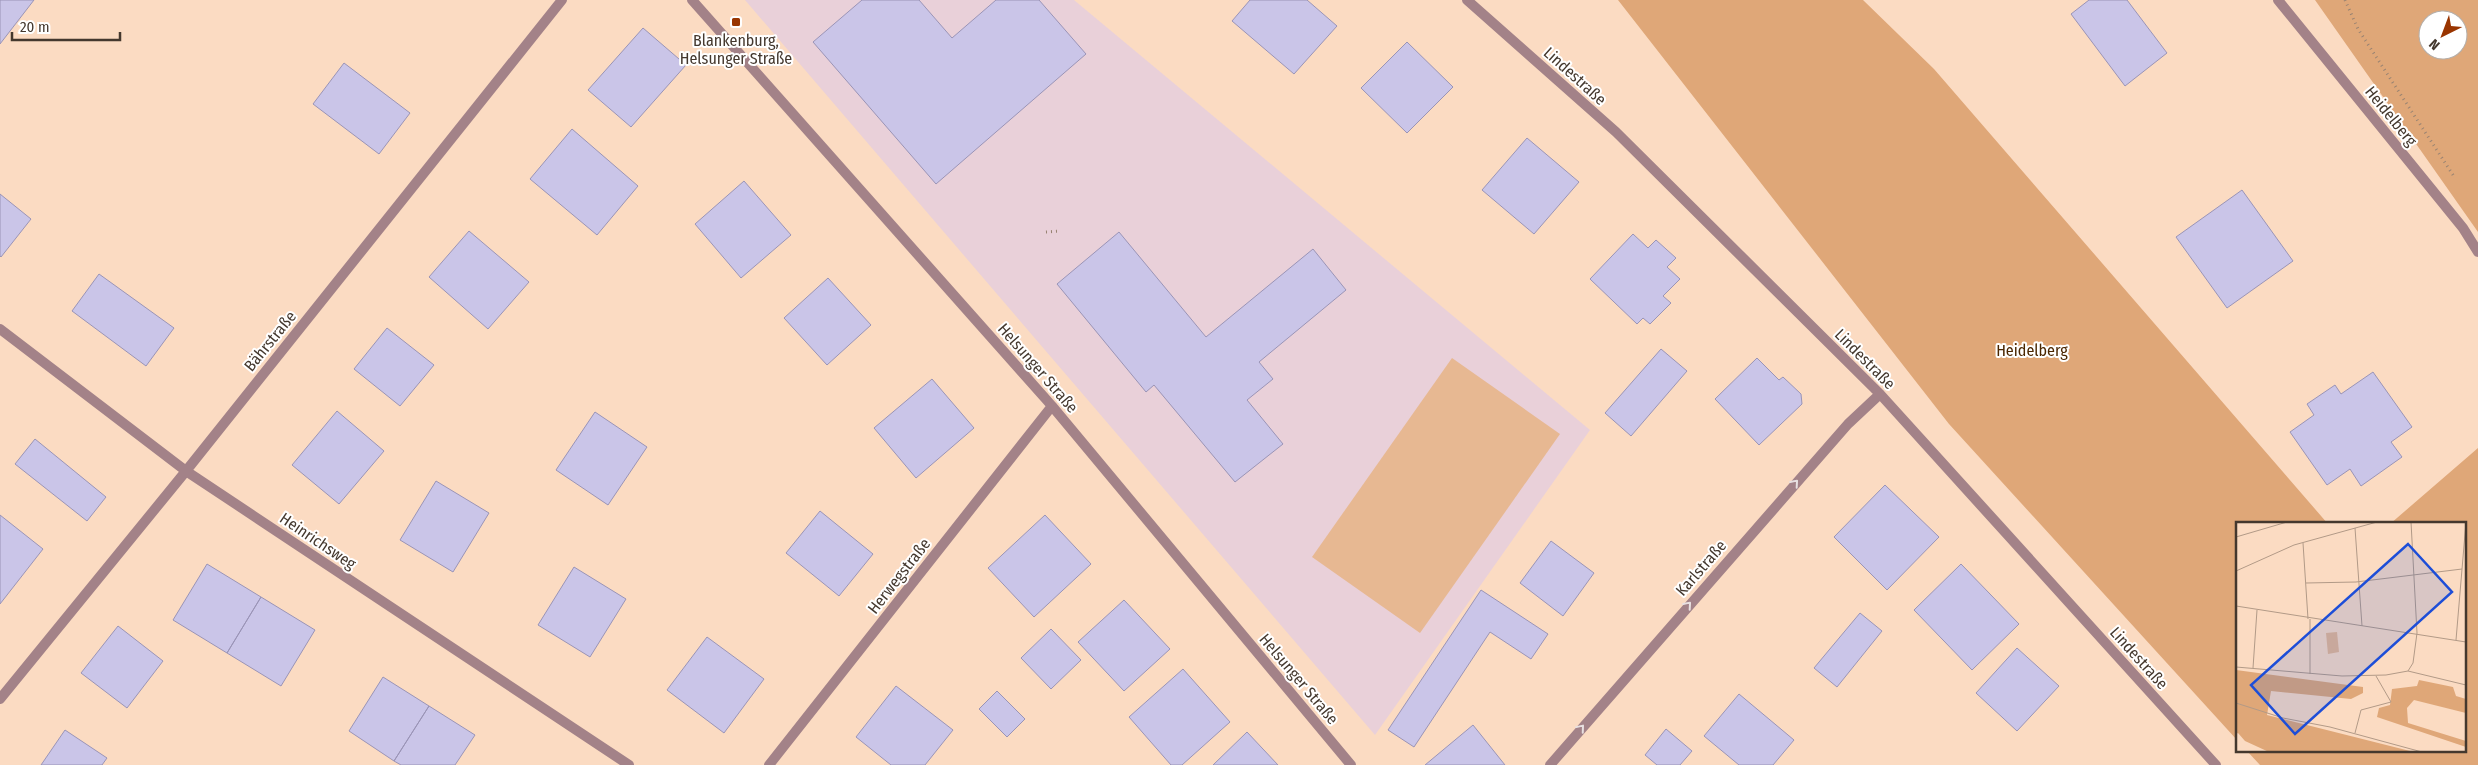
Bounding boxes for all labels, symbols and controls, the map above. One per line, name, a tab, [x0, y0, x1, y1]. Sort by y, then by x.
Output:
scale bar	[12, 10, 120, 42]
north arrow	[2418, 10, 2468, 60]
marker: Blankenburg, Helsunger Straße	[730, 16, 742, 28]
text: 20 m	[20, 18, 50, 36]
place label: Blankenburg, Helsunger Straße	[680, 31, 792, 68]
text: N	[2426, 35, 2443, 53]
street label: Lindestraße	[1540, 43, 1610, 109]
street label: Heidelberg	[2361, 82, 2421, 150]
street label: Bährstraße	[240, 307, 300, 375]
street label: Helsunger Straße	[994, 319, 1082, 417]
street label: Lindestraße	[1831, 325, 1899, 393]
park label: Heidelberg	[1996, 341, 2068, 360]
one-way arrow	[1790, 480, 1799, 489]
street label: Heinrichsweg	[276, 509, 360, 574]
inset map	[2236, 522, 2466, 752]
street label: Herwegstraße	[864, 534, 934, 617]
street label: Karlstraße	[1672, 536, 1730, 600]
one-way arrow	[1682, 602, 1691, 611]
street label: Lindestraße	[2106, 623, 2172, 693]
street label: Helsunger Straße	[1256, 630, 1343, 728]
one-way arrow	[1576, 725, 1584, 734]

